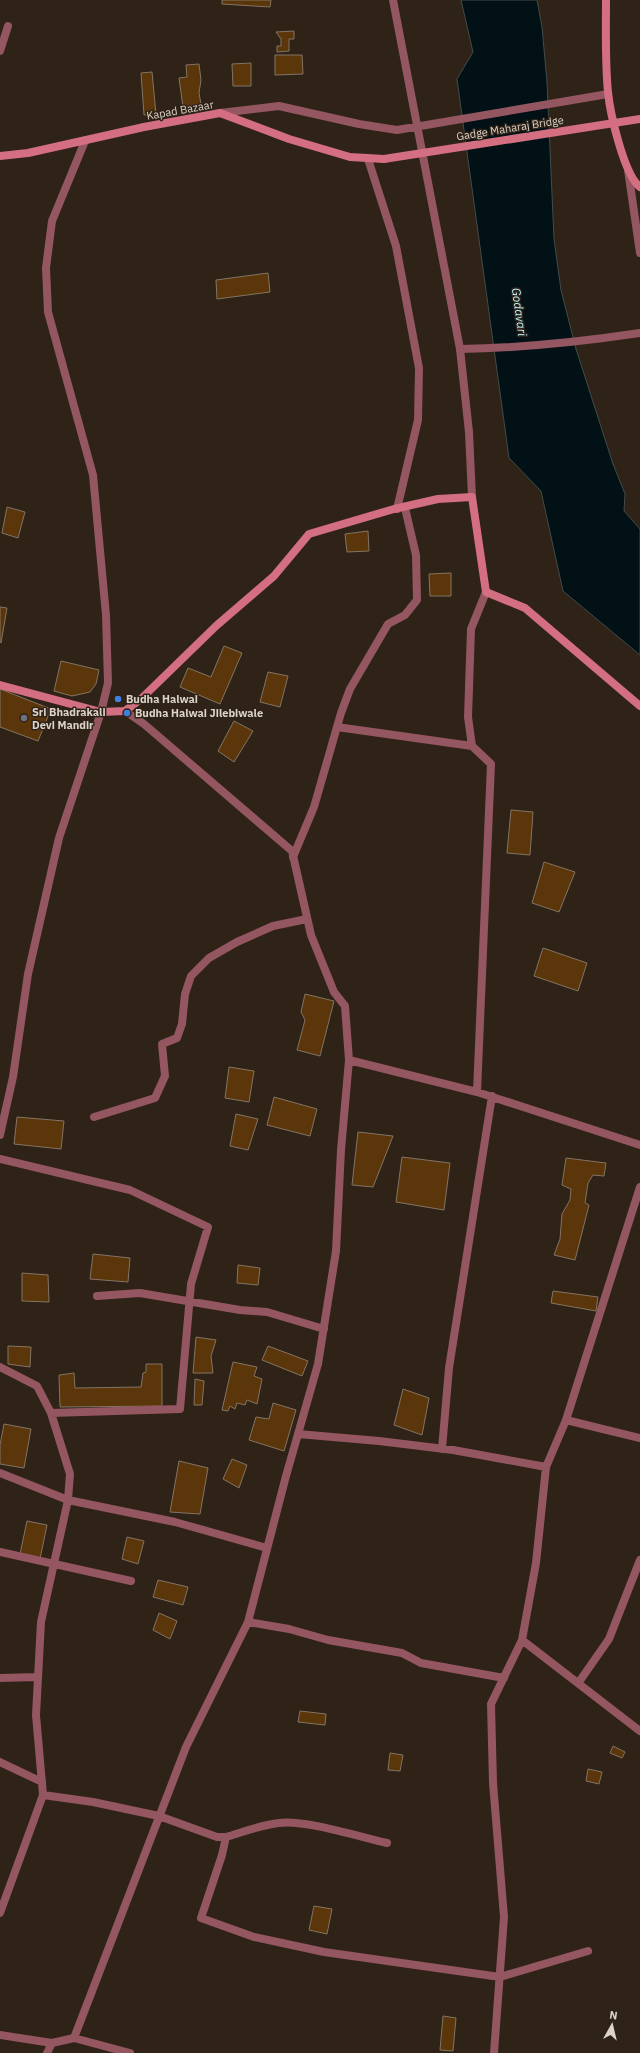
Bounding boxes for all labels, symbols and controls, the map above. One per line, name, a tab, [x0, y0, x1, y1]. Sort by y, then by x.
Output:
street label: Kapad Bazaar	[145, 97, 215, 123]
street label: Gadge Maharaj Bridge	[455, 113, 565, 143]
water label: Godavari	[509, 287, 530, 338]
place label: Budha Halwai	[126, 692, 198, 706]
marker: Budha Halwai	[113, 694, 123, 704]
place label: Sri Bhadrakali Devi Mandir	[32, 705, 106, 732]
place label: Budha Halwai Jilebiwale	[135, 706, 263, 720]
marker: Budha Halwai Jilebiwale	[122, 708, 132, 718]
marker: Sri Bhadrakali Devi Mandir	[19, 713, 29, 723]
north arrow	[592, 2005, 632, 2045]
text: N	[608, 2008, 618, 2023]

